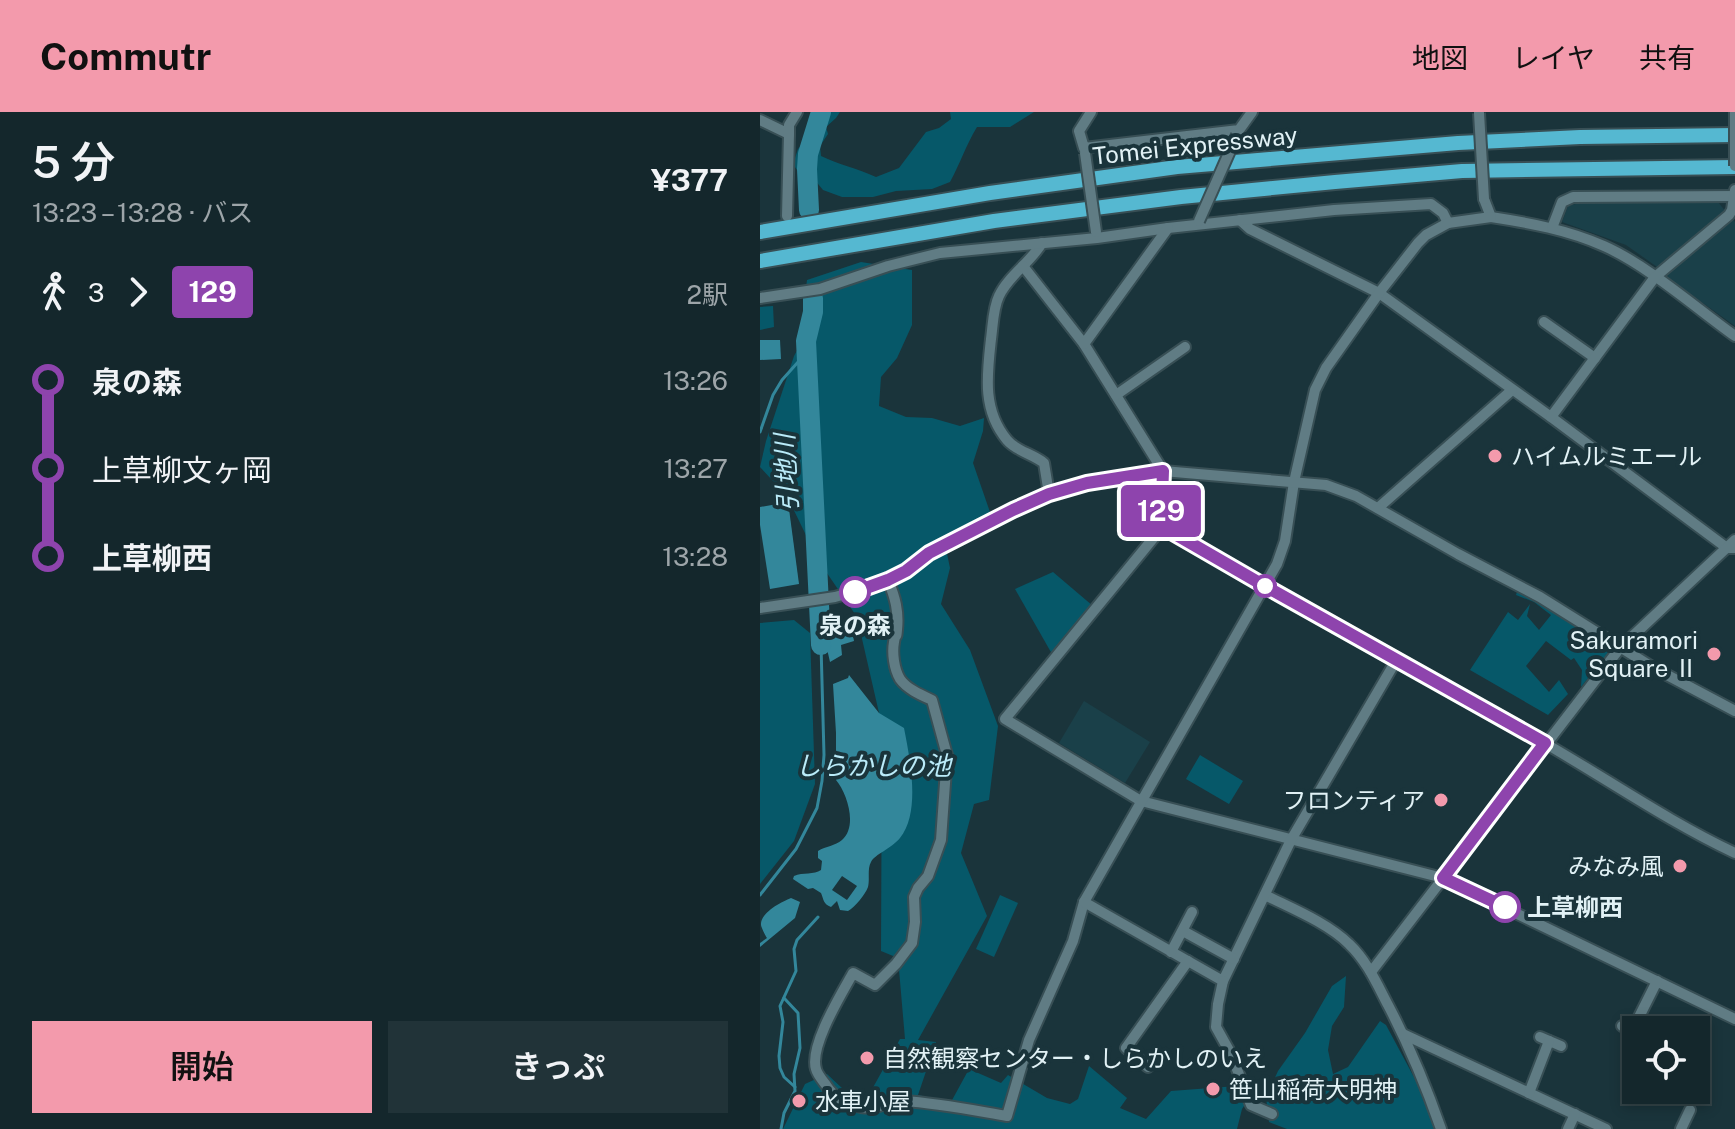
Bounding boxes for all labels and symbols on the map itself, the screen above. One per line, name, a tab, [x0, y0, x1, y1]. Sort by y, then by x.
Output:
street label: Tomei Expressway	[1091, 120, 1299, 170]
water label: 引地川	[768, 430, 804, 513]
place label: ハイムルミエール	[1511, 442, 1702, 470]
marker: ハイムルミエール	[1486, 447, 1504, 465]
line badge: 129	[1115, 485, 1207, 537]
unlabelled marker	[1254, 575, 1276, 597]
marker: 泉の森	[840, 577, 870, 607]
place label: 泉の森	[819, 611, 891, 639]
place label: Sakuramori Square Ⅱ	[1570, 626, 1698, 682]
marker: Sakuramori Square Ⅱ	[1705, 645, 1723, 663]
water label: しらかしの池	[795, 750, 954, 781]
place label: フロンティア	[1282, 786, 1425, 814]
marker: フロンティア	[1432, 791, 1450, 809]
place label: みなみ風	[1568, 852, 1664, 880]
marker: みなみ風	[1671, 857, 1689, 875]
marker: 上草柳西	[1490, 892, 1520, 922]
place label: 上草柳西	[1527, 893, 1623, 921]
place label: 自然観察センター・しらかしのいえ	[883, 1044, 1267, 1072]
marker: 自然観察センター・しらかしのいえ	[858, 1049, 876, 1067]
place label: 笹山稲荷大明神	[1229, 1075, 1397, 1103]
marker: 笹山稲荷大明神	[1204, 1080, 1222, 1098]
place label: 水車小屋	[815, 1087, 911, 1115]
marker: 水車小屋	[790, 1092, 808, 1110]

